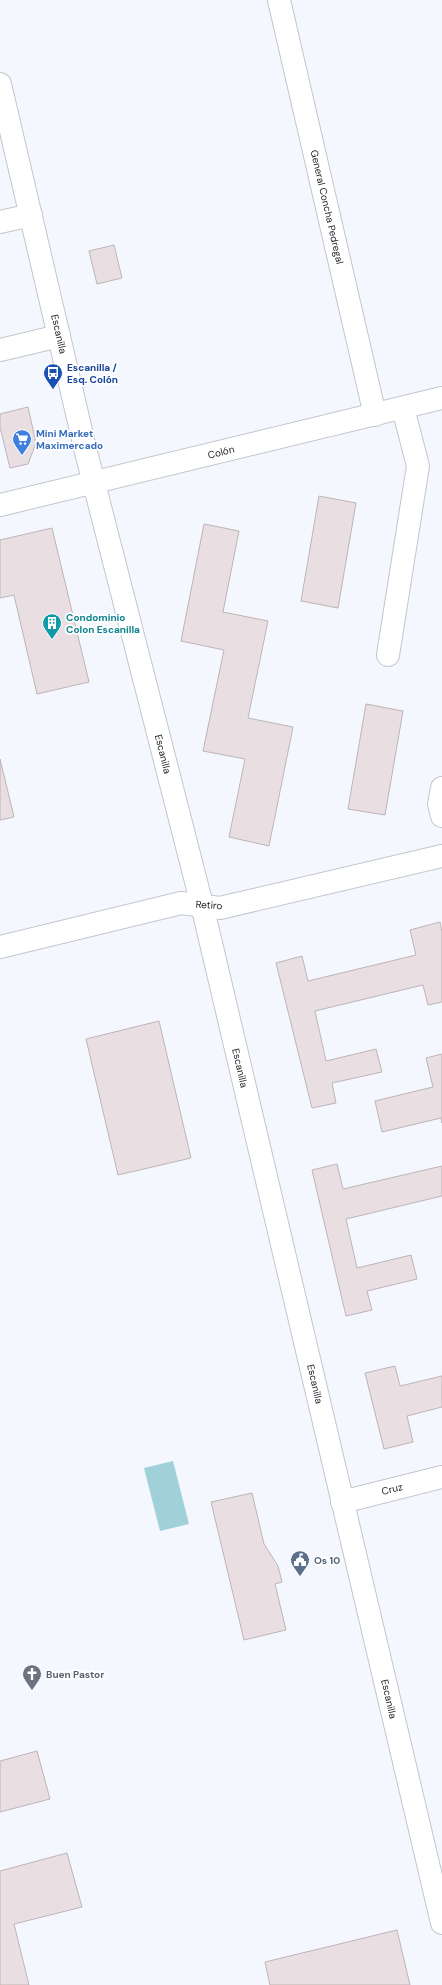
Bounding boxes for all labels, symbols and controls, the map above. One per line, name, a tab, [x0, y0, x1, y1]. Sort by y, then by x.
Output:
street label: General Concha Pedregal	[308, 149, 346, 265]
street label: Escanilla	[48, 313, 70, 355]
place label: Escanilla / Esq. Colón	[67, 361, 118, 386]
bus stop icon: Escanilla / Esq. Colón	[42, 362, 64, 390]
place label: Mini Market Maximercado	[36, 427, 103, 452]
supermarket icon: Mini Market Maximercado	[11, 428, 33, 456]
street label: Colón	[206, 442, 236, 462]
place label: Condominio Colon Escanilla	[66, 611, 140, 636]
building icon: Condominio Colon Escanilla	[41, 612, 63, 640]
street label: Escanilla	[152, 733, 174, 775]
street label: Retiro	[195, 898, 223, 912]
street label: Escanilla	[229, 1047, 251, 1089]
street label: Escanilla	[304, 1363, 326, 1405]
street label: Cruz	[380, 1480, 404, 1498]
public building icon: Os 10	[289, 1549, 311, 1577]
place label: Os 10	[314, 1554, 340, 1567]
church icon: Buen Pastor	[21, 1663, 43, 1691]
place label: Buen Pastor	[46, 1668, 104, 1681]
street label: Escanilla	[378, 1678, 400, 1720]

